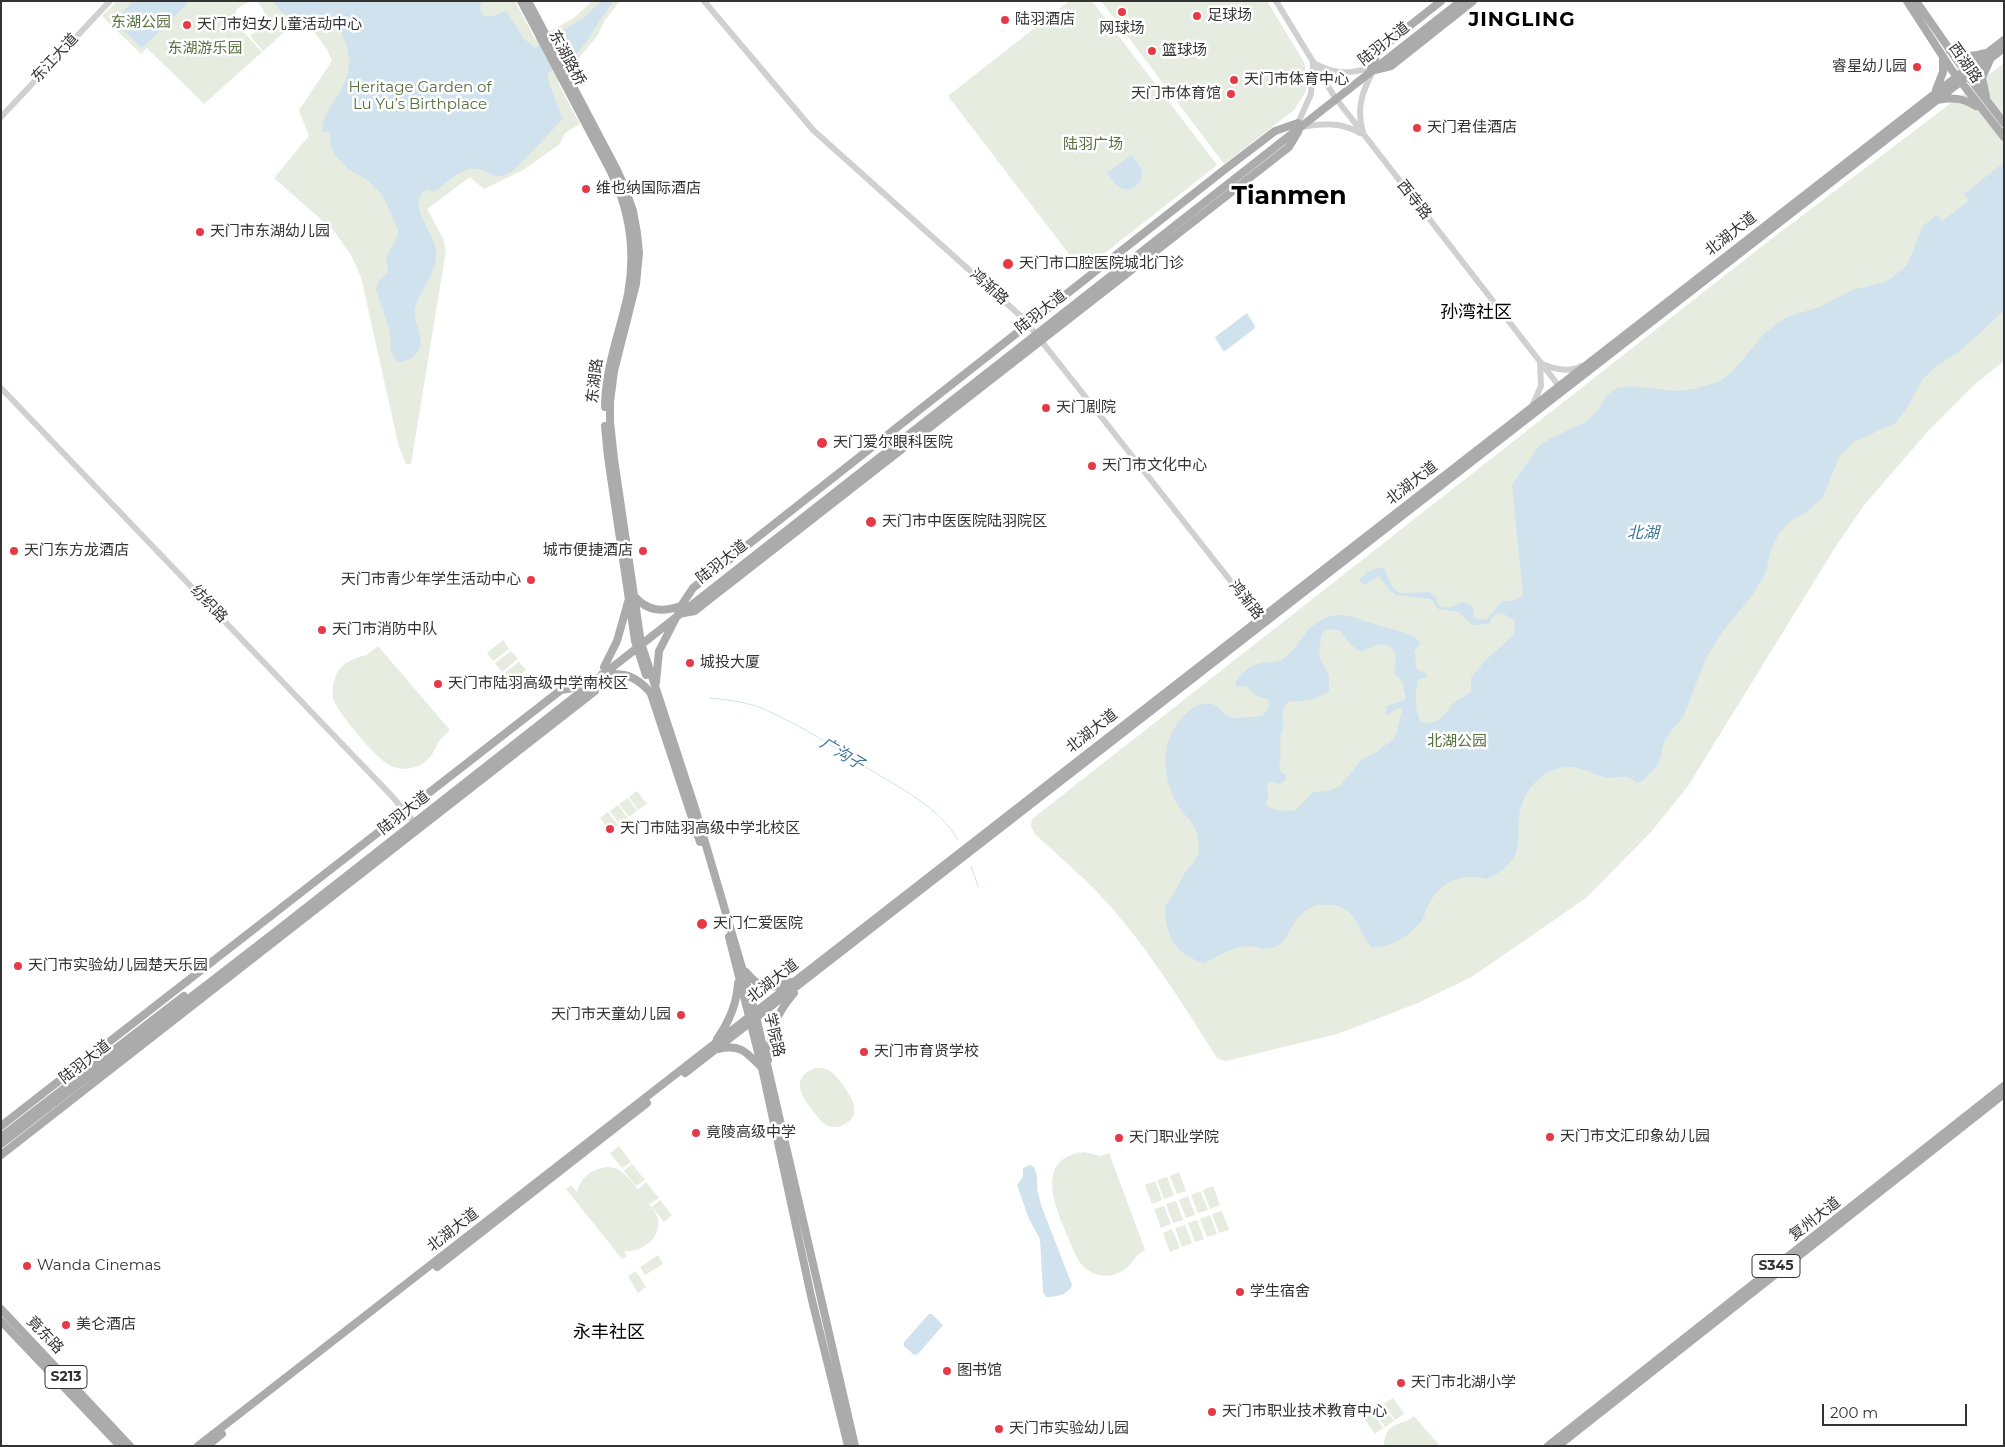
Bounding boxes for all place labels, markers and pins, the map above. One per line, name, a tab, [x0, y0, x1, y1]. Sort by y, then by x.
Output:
marker: 网球场	[1116, 6, 1128, 18]
place label: 足球场	[1207, 7, 1252, 25]
marker: 足球场	[1191, 10, 1203, 22]
place label: 陆羽酒店	[1015, 11, 1075, 29]
marker: 陆羽酒店	[999, 14, 1011, 26]
place label: 天门市妇女儿童活动中心	[197, 16, 362, 34]
marker: 天门市妇女儿童活动中心	[181, 19, 193, 31]
place label: 网球场	[1100, 20, 1144, 38]
place label: 篮球场	[1162, 42, 1207, 60]
marker: 篮球场	[1146, 45, 1158, 57]
place label: 睿星幼儿园	[1832, 58, 1907, 76]
marker: 睿星幼儿园	[1911, 61, 1923, 73]
place label: 天门市体育中心	[1244, 71, 1349, 89]
marker: 天门市体育中心	[1228, 74, 1240, 86]
place label: 天门市体育馆	[1131, 85, 1221, 103]
marker: 天门市体育馆	[1225, 88, 1237, 100]
place label: 天门君佳酒店	[1427, 119, 1517, 137]
marker: 天门君佳酒店	[1411, 122, 1423, 134]
place label: 维也纳国际酒店	[596, 180, 701, 198]
marker: 维也纳国际酒店	[580, 183, 592, 195]
place label: 天门市东湖幼儿园	[210, 223, 330, 241]
marker: 天门市东湖幼儿园	[194, 226, 206, 238]
place label: 天门市口腔医院城北门诊	[1019, 255, 1184, 273]
marker: 天门市口腔医院城北门诊	[1001, 257, 1015, 271]
place label: 天门剧院	[1056, 399, 1116, 417]
marker: 天门剧院	[1040, 402, 1052, 414]
place label: 天门爱尔眼科医院	[833, 434, 953, 452]
marker: 天门爱尔眼科医院	[815, 436, 829, 450]
place label: 天门市文化中心	[1102, 457, 1207, 475]
marker: 天门市文化中心	[1086, 460, 1098, 472]
place label: 天门市中医医院陆羽院区	[882, 513, 1047, 531]
marker: 天门市中医医院陆羽院区	[864, 515, 878, 529]
place label: 天门东方龙酒店	[24, 542, 129, 560]
place label: 城市便捷酒店	[543, 542, 633, 560]
marker: 天门东方龙酒店	[8, 545, 20, 557]
marker: 城市便捷酒店	[637, 545, 649, 557]
place label: 天门市青少年学生活动中心	[341, 571, 521, 589]
marker: 天门市青少年学生活动中心	[525, 574, 537, 586]
place label: 天门市消防中队	[332, 621, 437, 639]
marker: 天门市消防中队	[316, 624, 328, 636]
place label: 城投大厦	[700, 654, 760, 672]
marker: 城投大厦	[684, 657, 696, 669]
place label: 天门市陆羽高级中学南校区	[448, 675, 628, 693]
marker: 天门市陆羽高级中学南校区	[432, 678, 444, 690]
place label: 天门市陆羽高级中学北校区	[620, 820, 800, 838]
marker: 天门市陆羽高级中学北校区	[604, 823, 616, 835]
place label: 天门仁爱医院	[713, 915, 803, 933]
marker: 天门仁爱医院	[695, 917, 709, 931]
place label: 天门市实验幼儿园楚天乐园	[28, 957, 208, 975]
marker: 天门市实验幼儿园楚天乐园	[12, 960, 24, 972]
place label: 天门市天童幼儿园	[551, 1006, 671, 1024]
marker: 天门市天童幼儿园	[675, 1009, 687, 1021]
place label: 天门市育贤学校	[874, 1043, 979, 1061]
marker: 天门市育贤学校	[858, 1046, 870, 1058]
place label: 竟陵高级中学	[706, 1124, 796, 1142]
marker: 竟陵高级中学	[690, 1127, 702, 1139]
place label: 天门市文汇印象幼儿园	[1560, 1128, 1710, 1146]
place label: 天门职业学院	[1129, 1129, 1219, 1147]
marker: 天门市文汇印象幼儿园	[1544, 1131, 1556, 1143]
marker: 天门职业学院	[1113, 1132, 1125, 1144]
place label: Wanda Cinemas	[37, 1257, 161, 1275]
marker: Wanda Cinemas	[21, 1260, 33, 1272]
place label: 学生宿舍	[1250, 1283, 1310, 1301]
marker: 学生宿舍	[1234, 1286, 1246, 1298]
place label: 美仑酒店	[76, 1316, 136, 1334]
marker: 美仑酒店	[60, 1319, 72, 1331]
place label: 图书馆	[957, 1362, 1002, 1380]
marker: 图书馆	[941, 1365, 953, 1377]
place label: 天门市北湖小学	[1411, 1374, 1516, 1392]
marker: 天门市北湖小学	[1395, 1377, 1407, 1389]
place label: 天门市职业技术教育中心	[1222, 1403, 1387, 1421]
marker: 天门市职业技术教育中心	[1206, 1406, 1218, 1418]
place label: 天门市实验幼儿园	[1009, 1420, 1129, 1438]
marker: 天门市实验幼儿园	[993, 1423, 1005, 1435]

